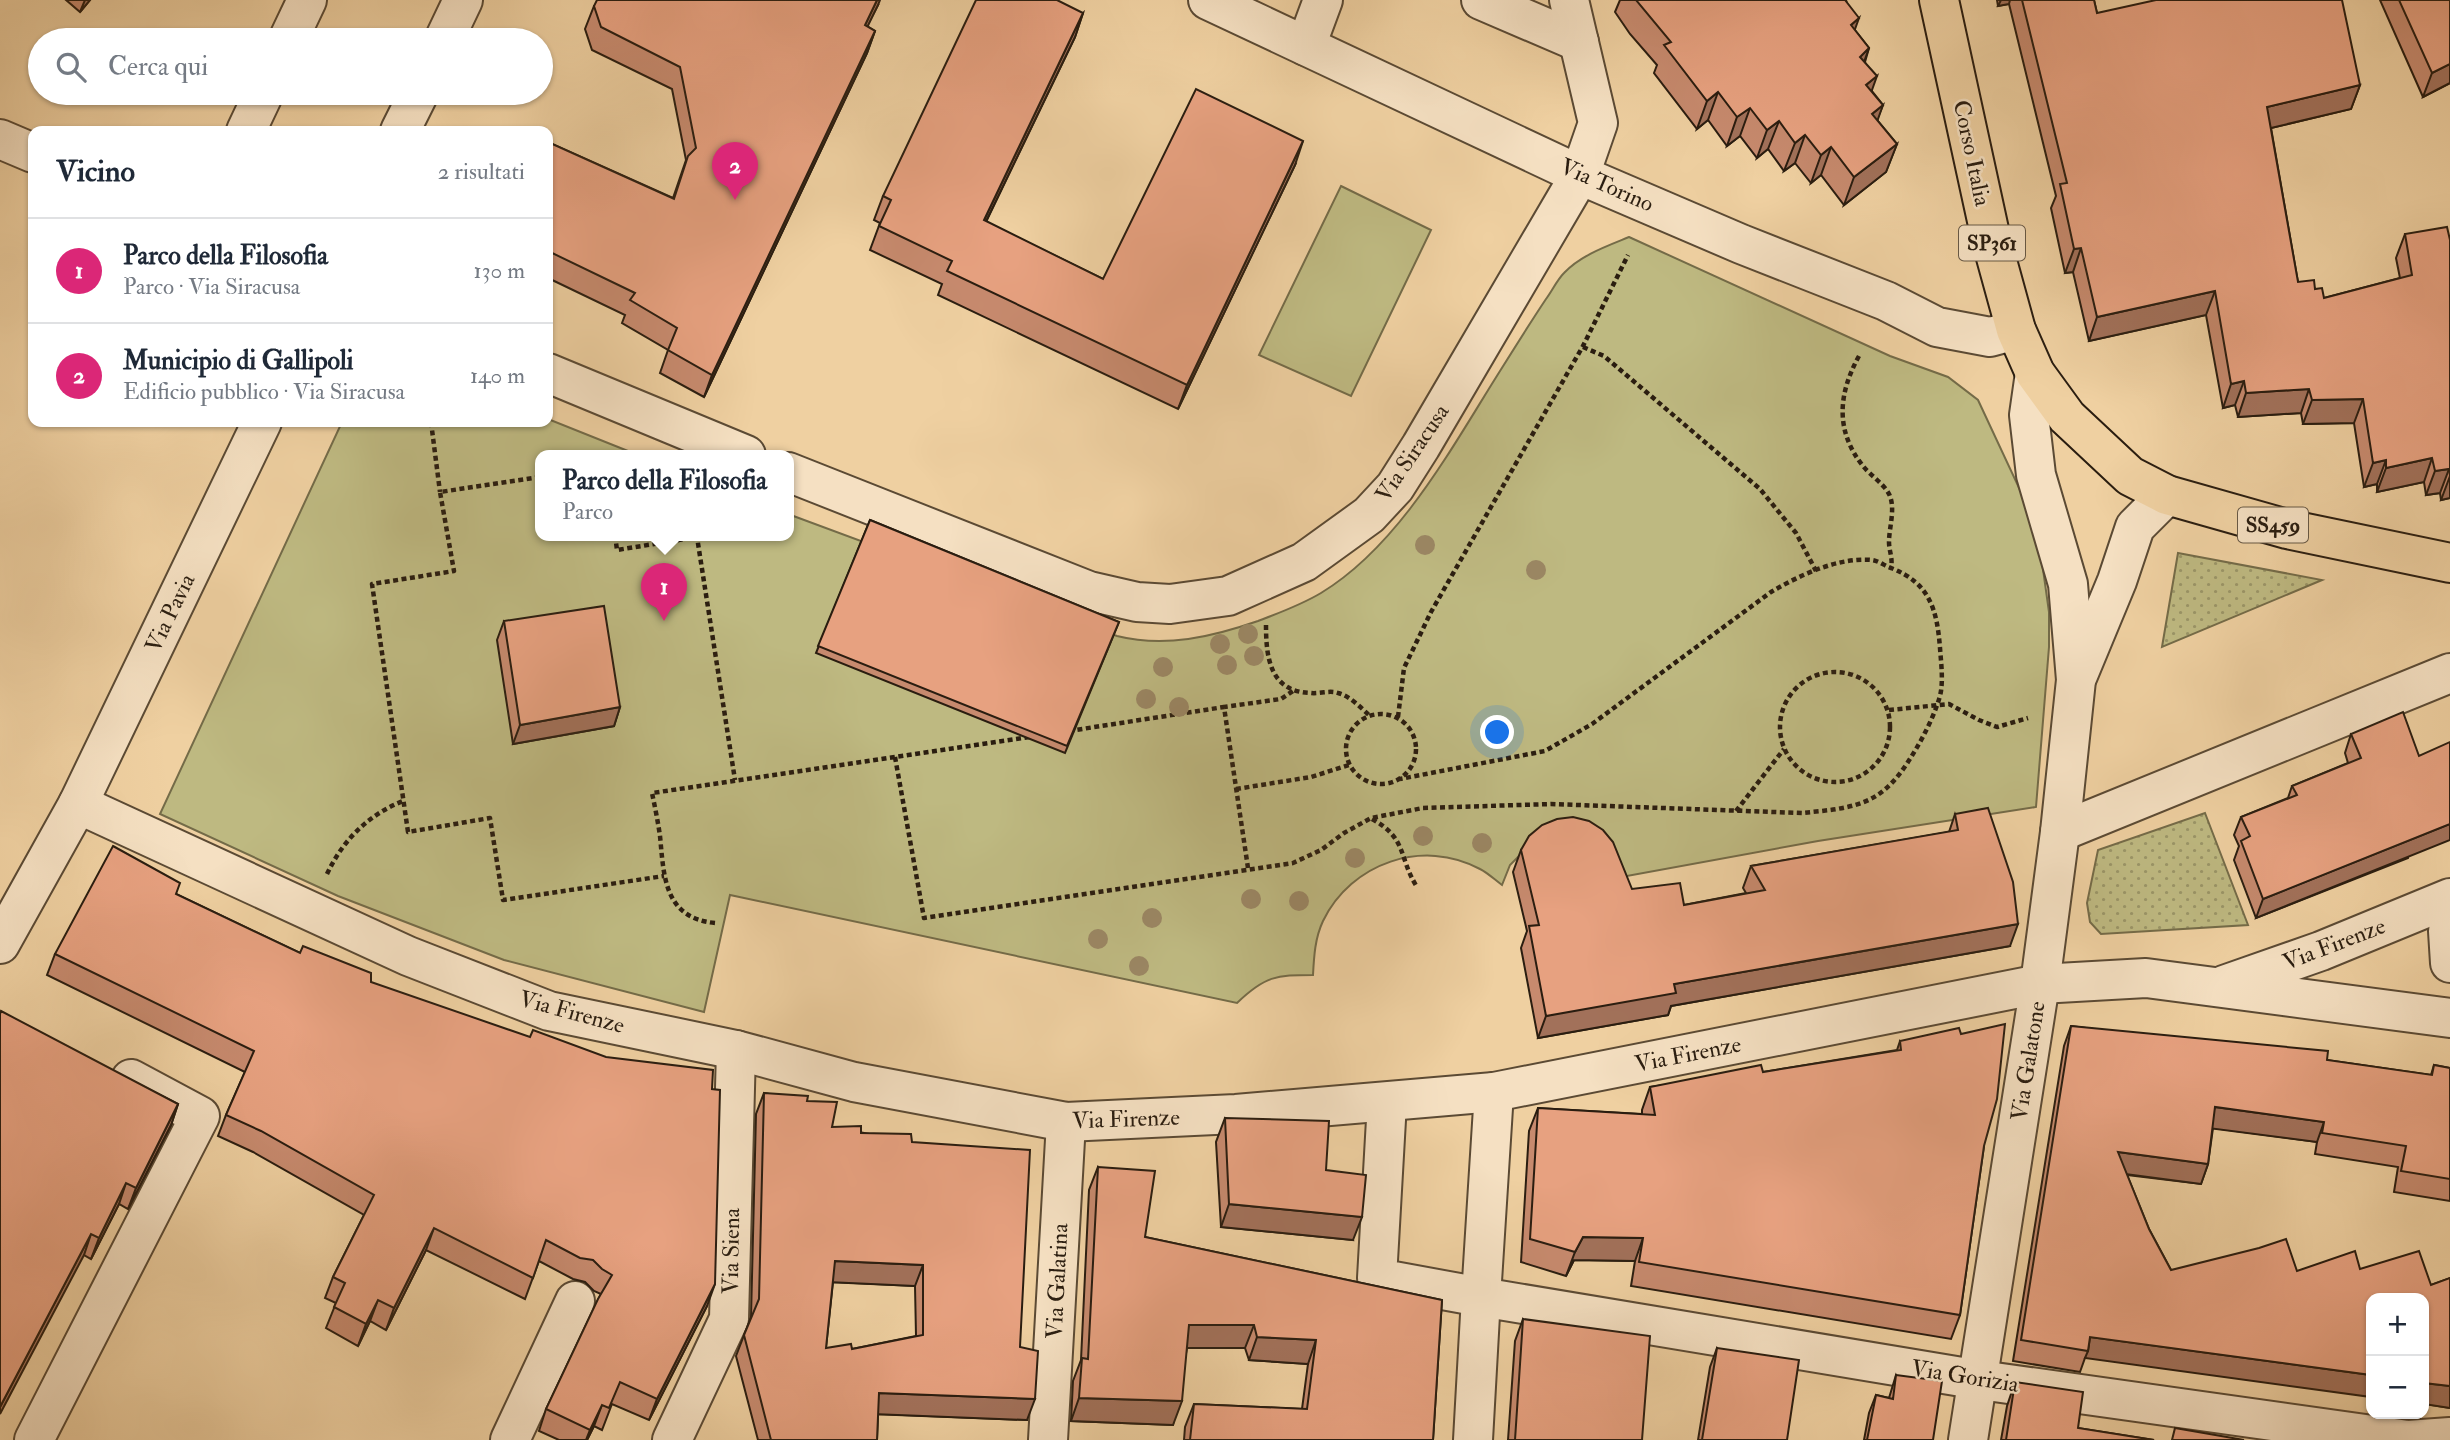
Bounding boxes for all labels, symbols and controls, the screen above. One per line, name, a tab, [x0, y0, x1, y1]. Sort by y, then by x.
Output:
search box	[28, 28, 553, 105]
icon: search	[52, 48, 90, 86]
text: Cerca qui	[108, 51, 208, 83]
street label: Corso Italia	[1947, 97, 1997, 209]
pin: 2	[712, 142, 758, 200]
street label: Via Torino	[1556, 152, 1658, 218]
text: Vicino	[56, 153, 135, 190]
text: 2 risultati	[438, 157, 525, 186]
road number: SP361	[1959, 226, 2025, 260]
text: Parco della Filosofia	[123, 240, 328, 272]
text: 1	[75, 256, 83, 285]
text: 130 m	[473, 256, 525, 285]
text: Parco · Via Siracusa	[123, 272, 300, 301]
text: Municipio di Gallipoli	[123, 345, 354, 377]
text: 2	[73, 361, 85, 390]
text: 140 m	[470, 361, 525, 390]
text: Edificio pubblico · Via Siracusa	[123, 377, 405, 406]
street label: Via Siracusa	[1369, 398, 1456, 508]
popup	[535, 450, 794, 541]
text: Parco della Filosofia	[562, 465, 767, 497]
text: Parco	[562, 497, 613, 526]
road number: SS459	[2238, 508, 2308, 542]
pin: 1	[641, 563, 687, 621]
street label: Via Pavia	[139, 568, 202, 657]
your location	[1480, 715, 1514, 749]
street label: Via Firenze	[2279, 911, 2390, 977]
street label: Via Firenze	[516, 984, 628, 1040]
street label: Via Galatone	[2004, 999, 2052, 1123]
street label: Via Firenze	[1632, 1029, 1744, 1079]
street label: Via Firenze	[1072, 1103, 1181, 1135]
street label: Via Siena	[716, 1207, 746, 1294]
street label: Via Galatina	[1039, 1222, 1075, 1339]
map controls	[2366, 1293, 2429, 1419]
button: +	[2366, 1293, 2429, 1356]
street label: Via Gorizia	[1909, 1353, 2021, 1399]
button: −	[2366, 1356, 2429, 1419]

